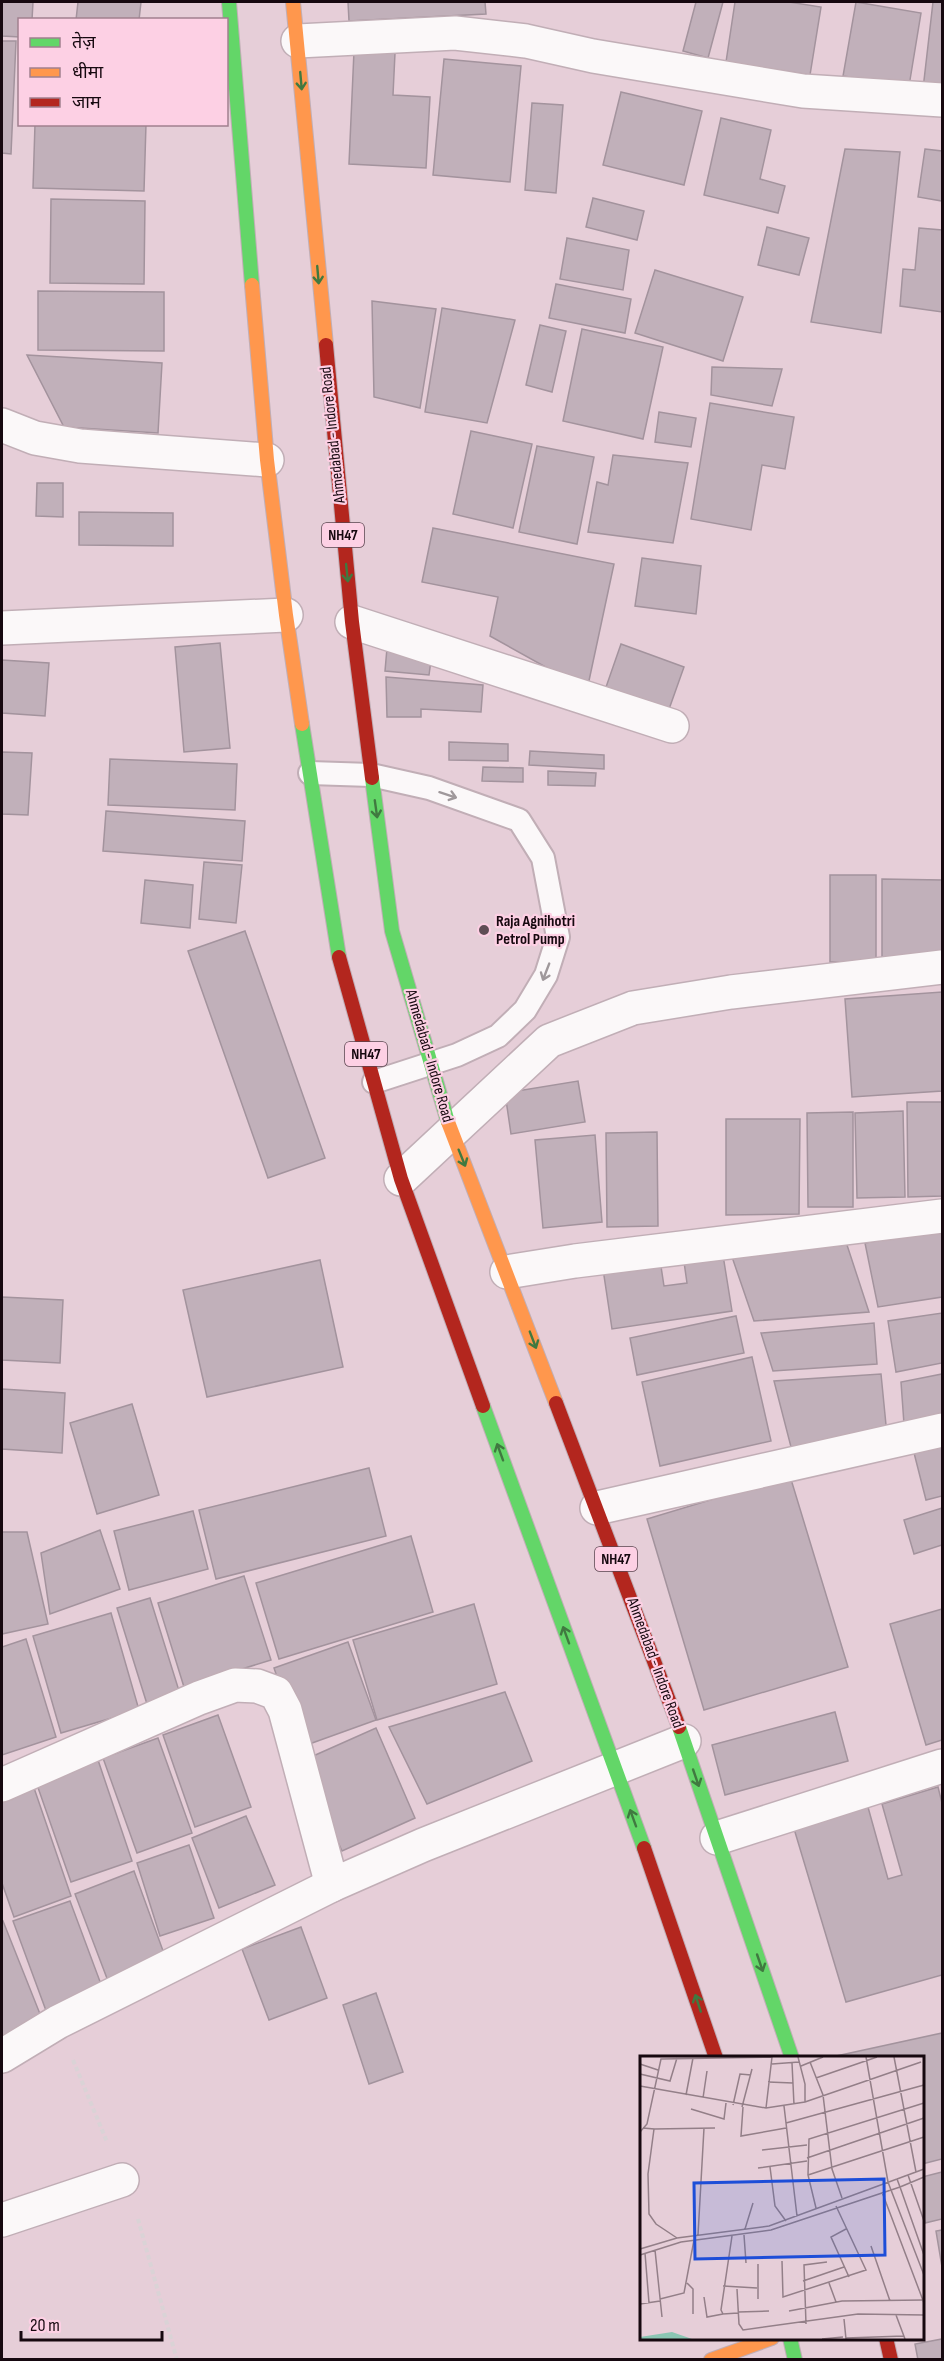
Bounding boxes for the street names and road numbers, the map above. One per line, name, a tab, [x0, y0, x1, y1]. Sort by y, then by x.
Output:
street label: Ahmedabad - Indore Road	[316, 366, 350, 505]
road number: NH47	[322, 523, 364, 547]
street label: Ahmedabad - Indore Road	[401, 986, 457, 1125]
road number: NH47	[345, 1042, 387, 1066]
road number: NH47	[595, 1547, 637, 1571]
street label: Ahmedabad - Indore Road	[622, 1594, 687, 1731]

